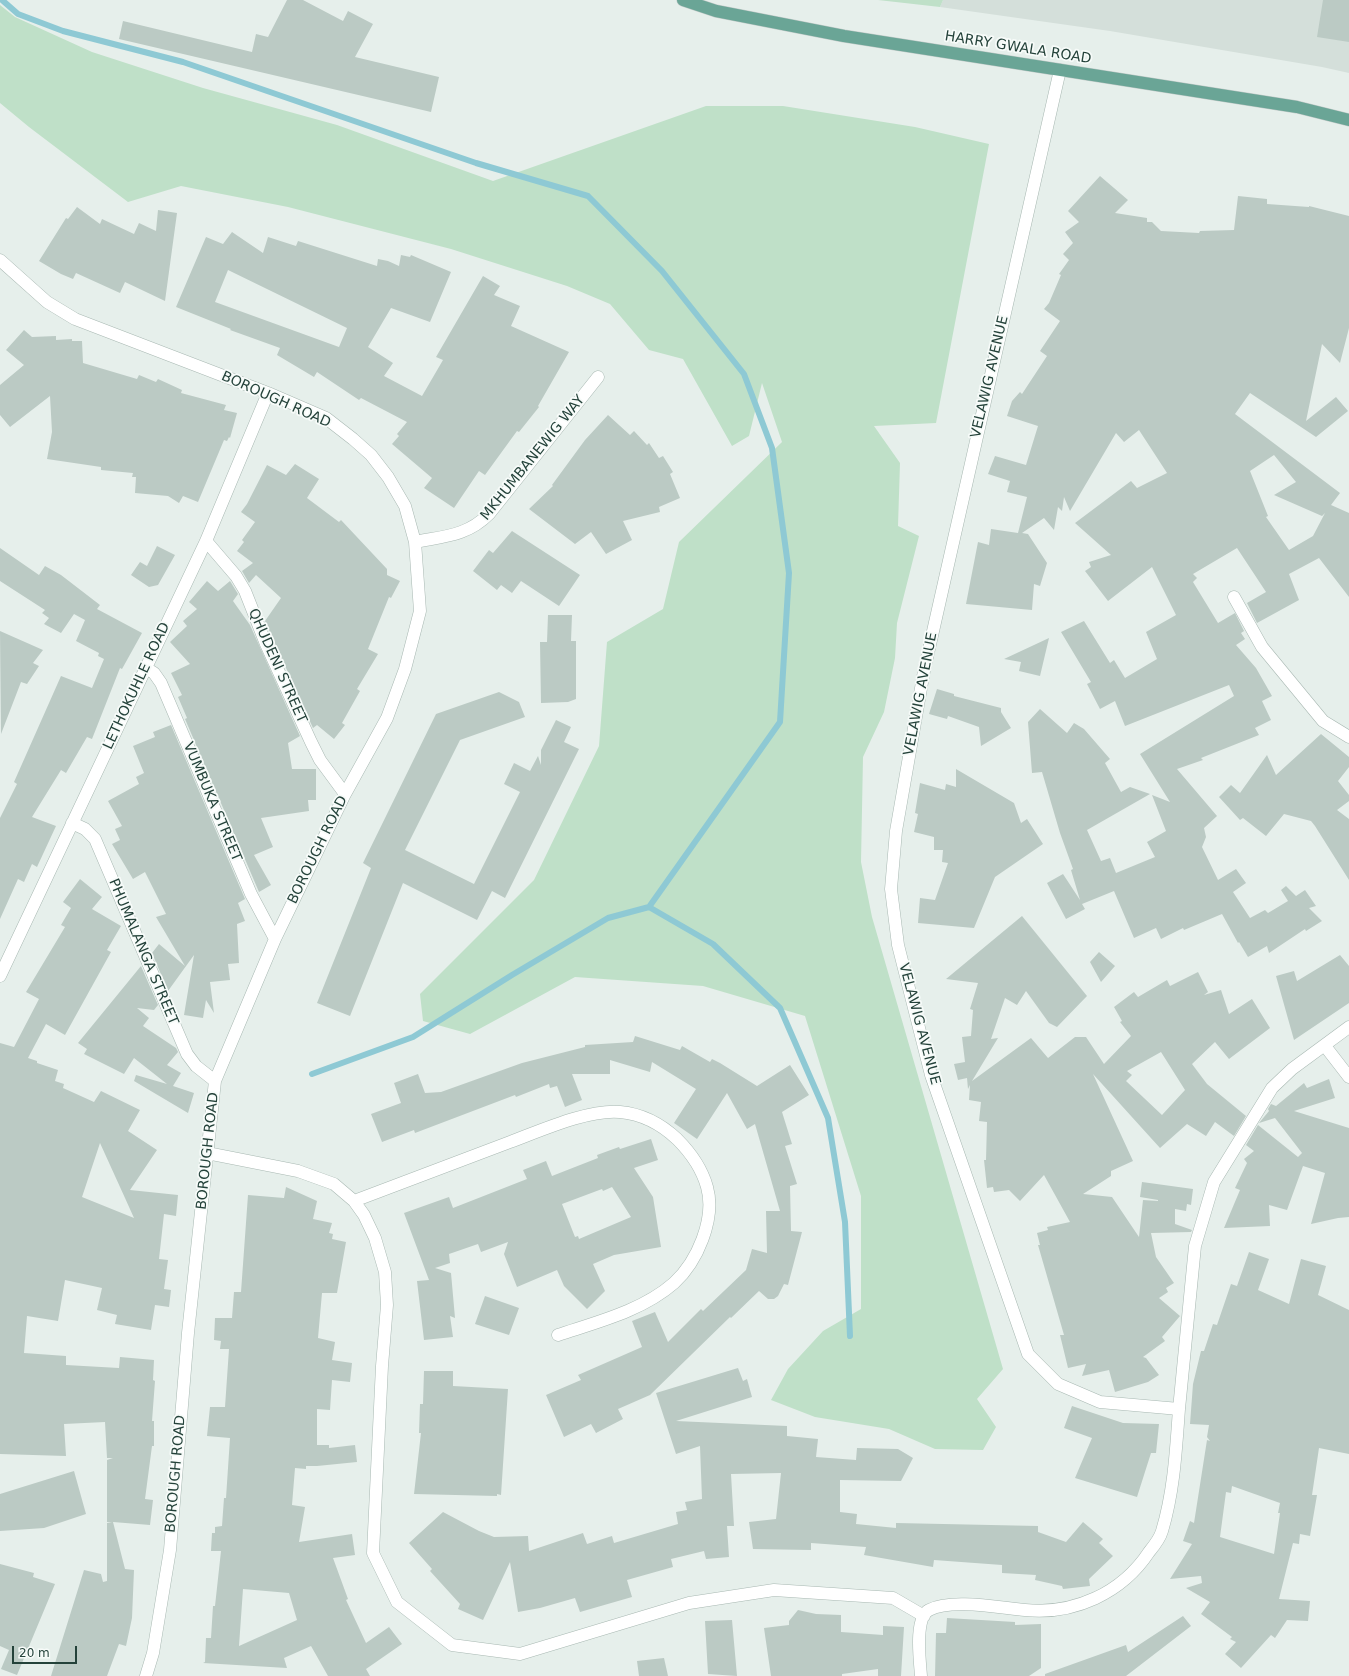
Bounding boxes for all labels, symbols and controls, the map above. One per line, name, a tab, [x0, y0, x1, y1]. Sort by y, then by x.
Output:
street label: HARRY GWALA ROAD	[944, 28, 1092, 68]
street label: VELAWIG AVENUE	[968, 314, 1012, 440]
street label: BOROUGH ROAD	[219, 368, 333, 432]
street label: MKHUMBANEWIG WAY	[477, 392, 589, 524]
street label: QHUDENI STREET	[244, 606, 310, 726]
street label: LETHOKUHLE ROAD	[100, 620, 174, 752]
street label: VELAWIG AVENUE	[901, 631, 941, 757]
street label: VUMBUKA STREET	[179, 740, 245, 864]
street label: BOROUGH ROAD	[285, 793, 351, 907]
street label: PHUMALANGA STREET	[105, 876, 181, 1028]
street label: VELAWIG AVENUE	[895, 961, 943, 1087]
street label: BOROUGH ROAD	[193, 1091, 223, 1211]
street label: BOROUGH ROAD	[162, 1414, 190, 1534]
scale bar	[14, 1638, 79, 1664]
text: 20 m	[19, 1646, 50, 1660]

